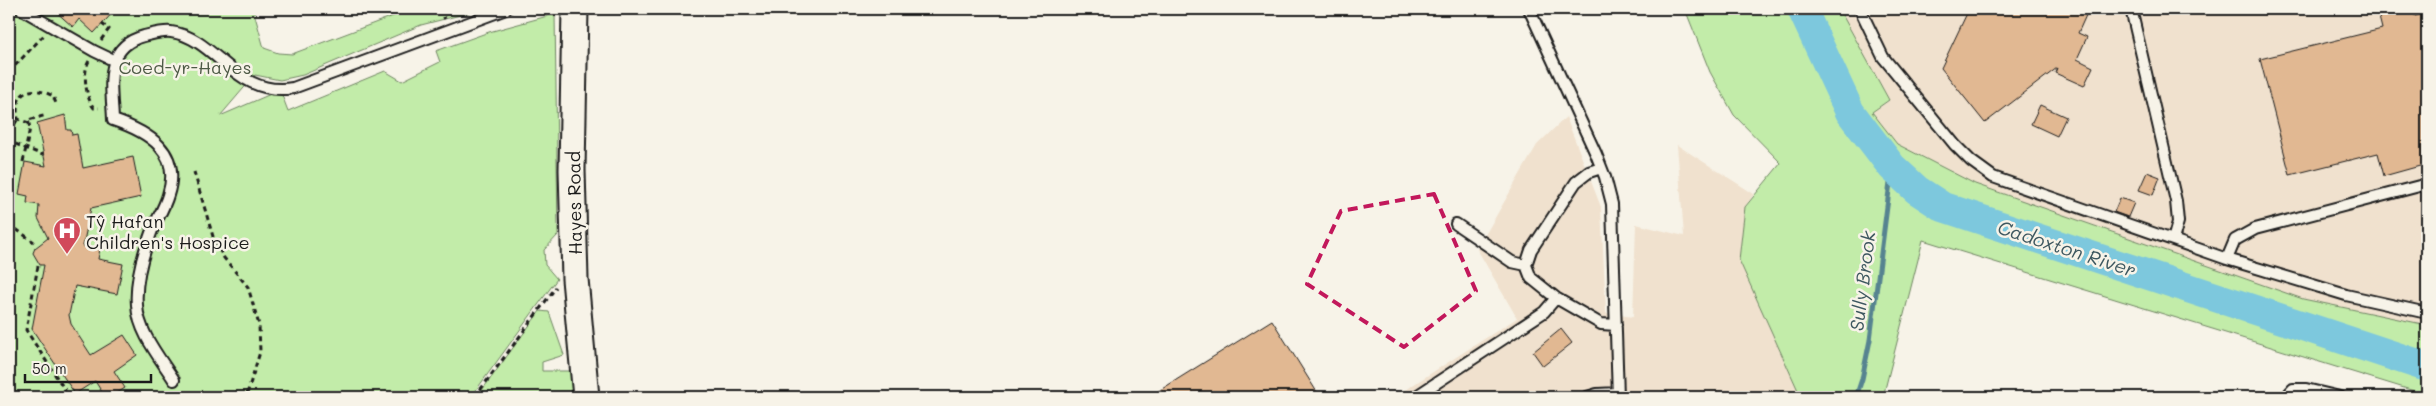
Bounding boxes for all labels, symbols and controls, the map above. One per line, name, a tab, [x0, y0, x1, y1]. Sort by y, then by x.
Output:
park label: Coed-yr-Hayes	[118, 55, 252, 79]
street label: Hayes Road	[561, 151, 587, 255]
place label: Tŷ Hafan Children's Hospice	[86, 209, 250, 254]
water label: Cadoxton River	[1995, 214, 2139, 282]
hospital icon: Tŷ Hafan Children's Hospice	[52, 216, 82, 255]
water label: Sully Brook	[1843, 229, 1881, 332]
scale bar	[25, 351, 151, 383]
text: 50 m	[32, 358, 67, 378]

